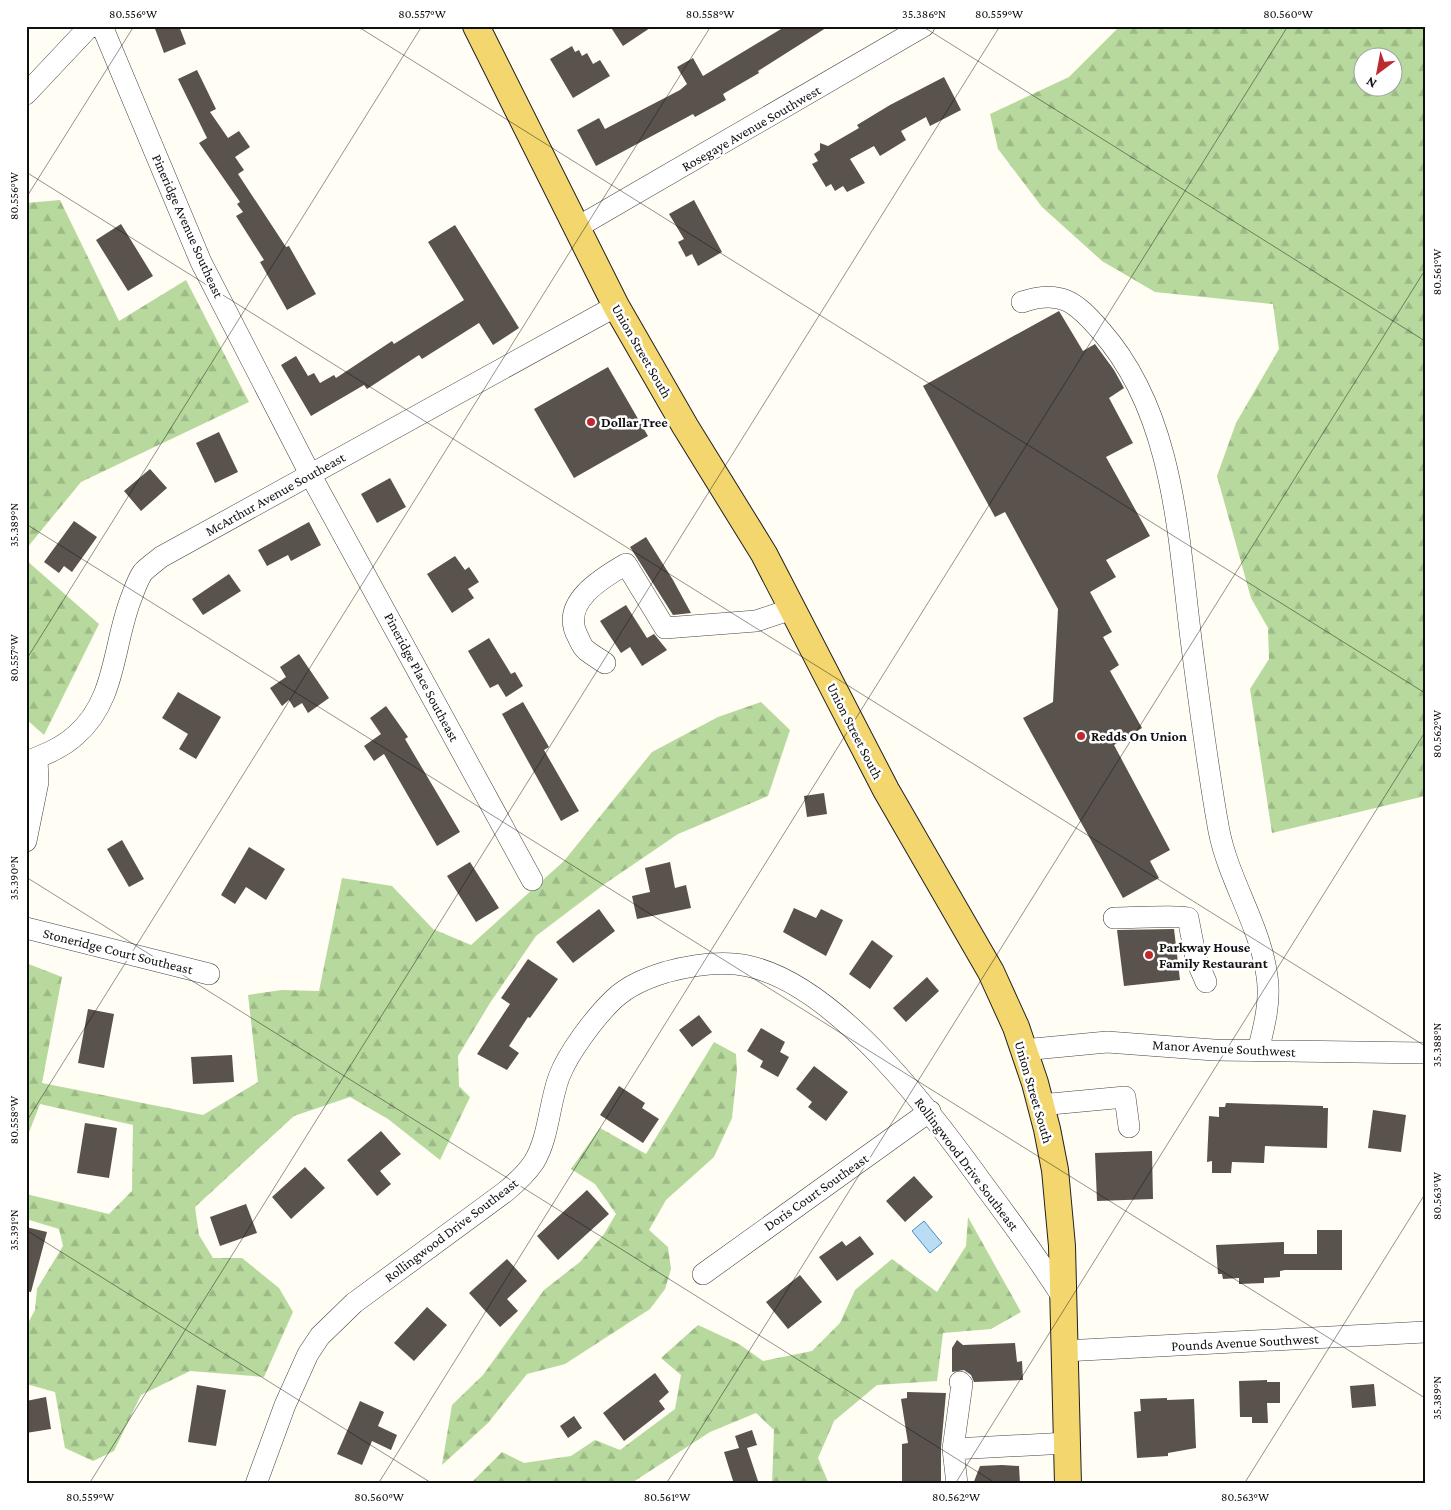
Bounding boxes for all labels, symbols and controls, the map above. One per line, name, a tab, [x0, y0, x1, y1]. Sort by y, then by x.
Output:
text: 80.556°W	[109, 7, 157, 21]
text: 80.557°W	[398, 7, 446, 21]
text: 80.558°W	[686, 7, 734, 21]
text: 35.386°N	[902, 7, 946, 21]
text: 80.559°W	[975, 7, 1023, 21]
text: 80.560°W	[1263, 7, 1313, 21]
north arrow	[1354, 48, 1404, 98]
text: N	[1362, 73, 1379, 92]
street label: Rosegaye Avenue Southwest	[679, 81, 824, 174]
street label: Pineridge Avenue Southeast	[149, 152, 227, 301]
text: 80.556°W	[7, 172, 21, 220]
text: 80.561°W	[1430, 249, 1444, 295]
street label: Union Street South	[609, 301, 676, 401]
place label: Dollar Tree	[601, 414, 668, 430]
marker: Dollar Tree	[585, 416, 597, 428]
street label: McArthur Avenue Southeast	[202, 449, 348, 539]
text: 35.389°N	[7, 503, 21, 547]
street label: Pineridge Place Southeast	[381, 610, 463, 744]
text: 80.557°W	[7, 634, 21, 682]
street label: Union Street South	[824, 680, 886, 782]
text: 80.562°W	[1430, 710, 1444, 758]
place label: Redds On Union	[1091, 728, 1187, 744]
marker: Redds On Union	[1075, 730, 1087, 742]
text: 35.390°N	[7, 856, 21, 900]
street label: Stoneridge Court Southeast	[41, 925, 195, 977]
place label: Parkway House Family Restaurant	[1159, 939, 1269, 971]
marker: Parkway House Family Restaurant	[1143, 949, 1155, 961]
text: 35.388°N	[1430, 1023, 1444, 1067]
street label: Manor Avenue Southwest	[1152, 1036, 1296, 1060]
street label: Union Street South	[1012, 1039, 1056, 1146]
street label: Rollingwood Drive Southeast	[912, 1094, 1023, 1234]
text: 80.558°W	[7, 1096, 21, 1144]
street label: Doris Court Southeast	[761, 1150, 872, 1234]
text: 80.563°W	[1430, 1172, 1444, 1220]
street label: Rollingwood Drive Southeast	[381, 1174, 521, 1285]
text: 35.391°N	[7, 1209, 21, 1251]
street label: Pounds Avenue Southwest	[1171, 1330, 1319, 1354]
text: 35.389°N	[1430, 1376, 1444, 1420]
text: 80.559°W	[66, 1490, 114, 1504]
text: 80.560°W	[354, 1490, 404, 1504]
text: 80.561°W	[644, 1490, 690, 1504]
text: 80.562°W	[932, 1490, 980, 1504]
text: 80.563°W	[1221, 1490, 1269, 1504]

